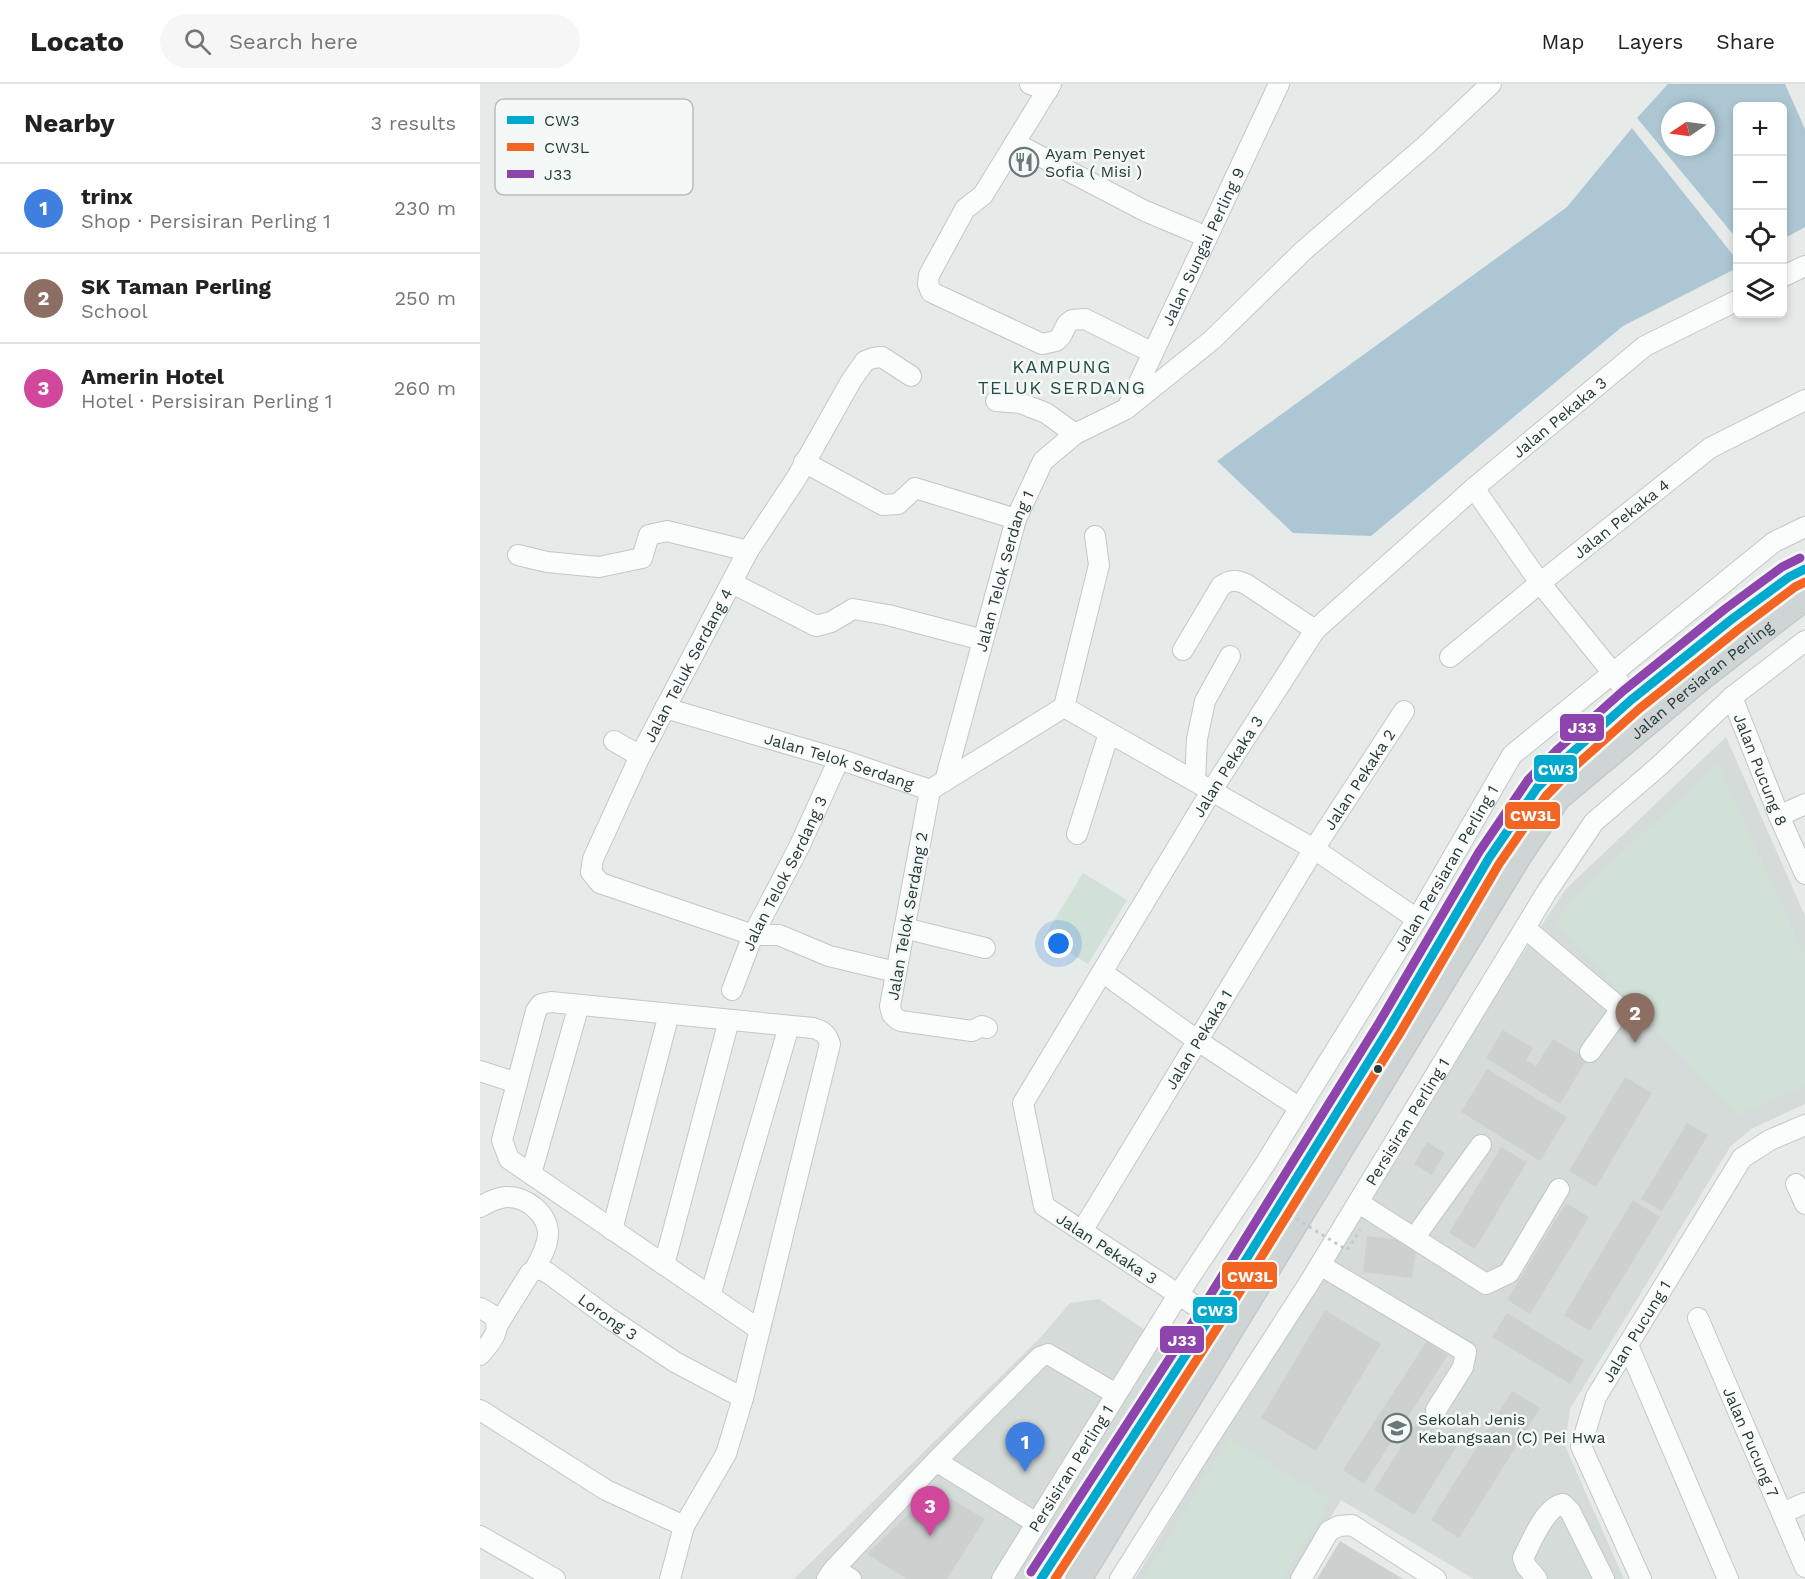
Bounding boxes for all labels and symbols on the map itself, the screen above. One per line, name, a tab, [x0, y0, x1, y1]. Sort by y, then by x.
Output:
legend	[495, 99, 693, 195]
north arrow	[1661, 102, 1715, 156]
text: CW3	[544, 111, 580, 130]
text: CW3L	[544, 138, 590, 157]
place label: Ayam Penyet Sofia ( Misi )	[1045, 144, 1145, 181]
restaurant icon: Ayam Penyet Sofia ( Misi )	[1008, 146, 1040, 178]
street label: Jalan Sungai Perling 9	[1158, 164, 1249, 329]
text: J33	[544, 165, 572, 184]
district label: KAMPUNG TELUK SERDANG	[978, 356, 1146, 398]
street label: Jalan Pekaka 3	[1509, 373, 1610, 462]
street label: Jalan Pekaka 4	[1570, 475, 1673, 563]
street label: Jalan Telok Serdang 1	[971, 488, 1038, 654]
street label: Jalan Teluk Serdang 4	[640, 585, 737, 746]
street label: Jalan Persiaran Perling	[1627, 617, 1777, 744]
street label: Jalan Pucung 8	[1729, 711, 1791, 829]
street label: Jalan Pekaka 3	[1189, 712, 1267, 821]
line badge: J33	[1559, 713, 1605, 742]
text: J33	[1568, 718, 1596, 737]
street label: Jalan Pekaka 2	[1320, 726, 1400, 834]
street label: Jalan Telok Serdang	[762, 729, 917, 794]
line badge: CW3	[1533, 754, 1578, 783]
text: CW3	[1538, 760, 1574, 779]
street label: Jalan Persiaran Perling 1	[1390, 782, 1502, 955]
street label: Jalan Telok Serdang 3	[739, 793, 831, 954]
line badge: CW3L	[1504, 801, 1561, 830]
text: CW3L	[1510, 806, 1556, 825]
street label: Jalan Telok Serdang 2	[883, 830, 932, 1002]
your location	[1044, 929, 1073, 958]
street label: Jalan Pekaka 1	[1161, 987, 1236, 1093]
pin: 2	[1616, 994, 1654, 1043]
street label: Persisiran Perling 1	[1362, 1055, 1453, 1189]
unlabelled marker	[1372, 1063, 1384, 1075]
street label: Jalan Pekaka 3	[1053, 1209, 1161, 1288]
line badge: CW3L	[1221, 1261, 1278, 1290]
text: CW3L	[1227, 1267, 1273, 1286]
street label: Jalan Pucung 1	[1598, 1277, 1675, 1386]
street label: Lorong 3	[574, 1290, 641, 1344]
line badge: CW3	[1192, 1296, 1238, 1324]
text: CW3	[1197, 1301, 1233, 1320]
line badge: J33	[1159, 1325, 1205, 1354]
text: J33	[1168, 1331, 1196, 1350]
street label: Jalan Pucung 7	[1719, 1384, 1783, 1500]
street label: Persisiran Perling 1	[1024, 1400, 1118, 1534]
place label: Sekolah Jenis Kebangsaan (C) Pei Hwa	[1418, 1410, 1606, 1447]
school or university icon: Sekolah Jenis Kebangsaan (C) Pei Hwa	[1381, 1412, 1413, 1444]
pin: 1	[1006, 1422, 1044, 1472]
pin: 3	[910, 1486, 950, 1536]

